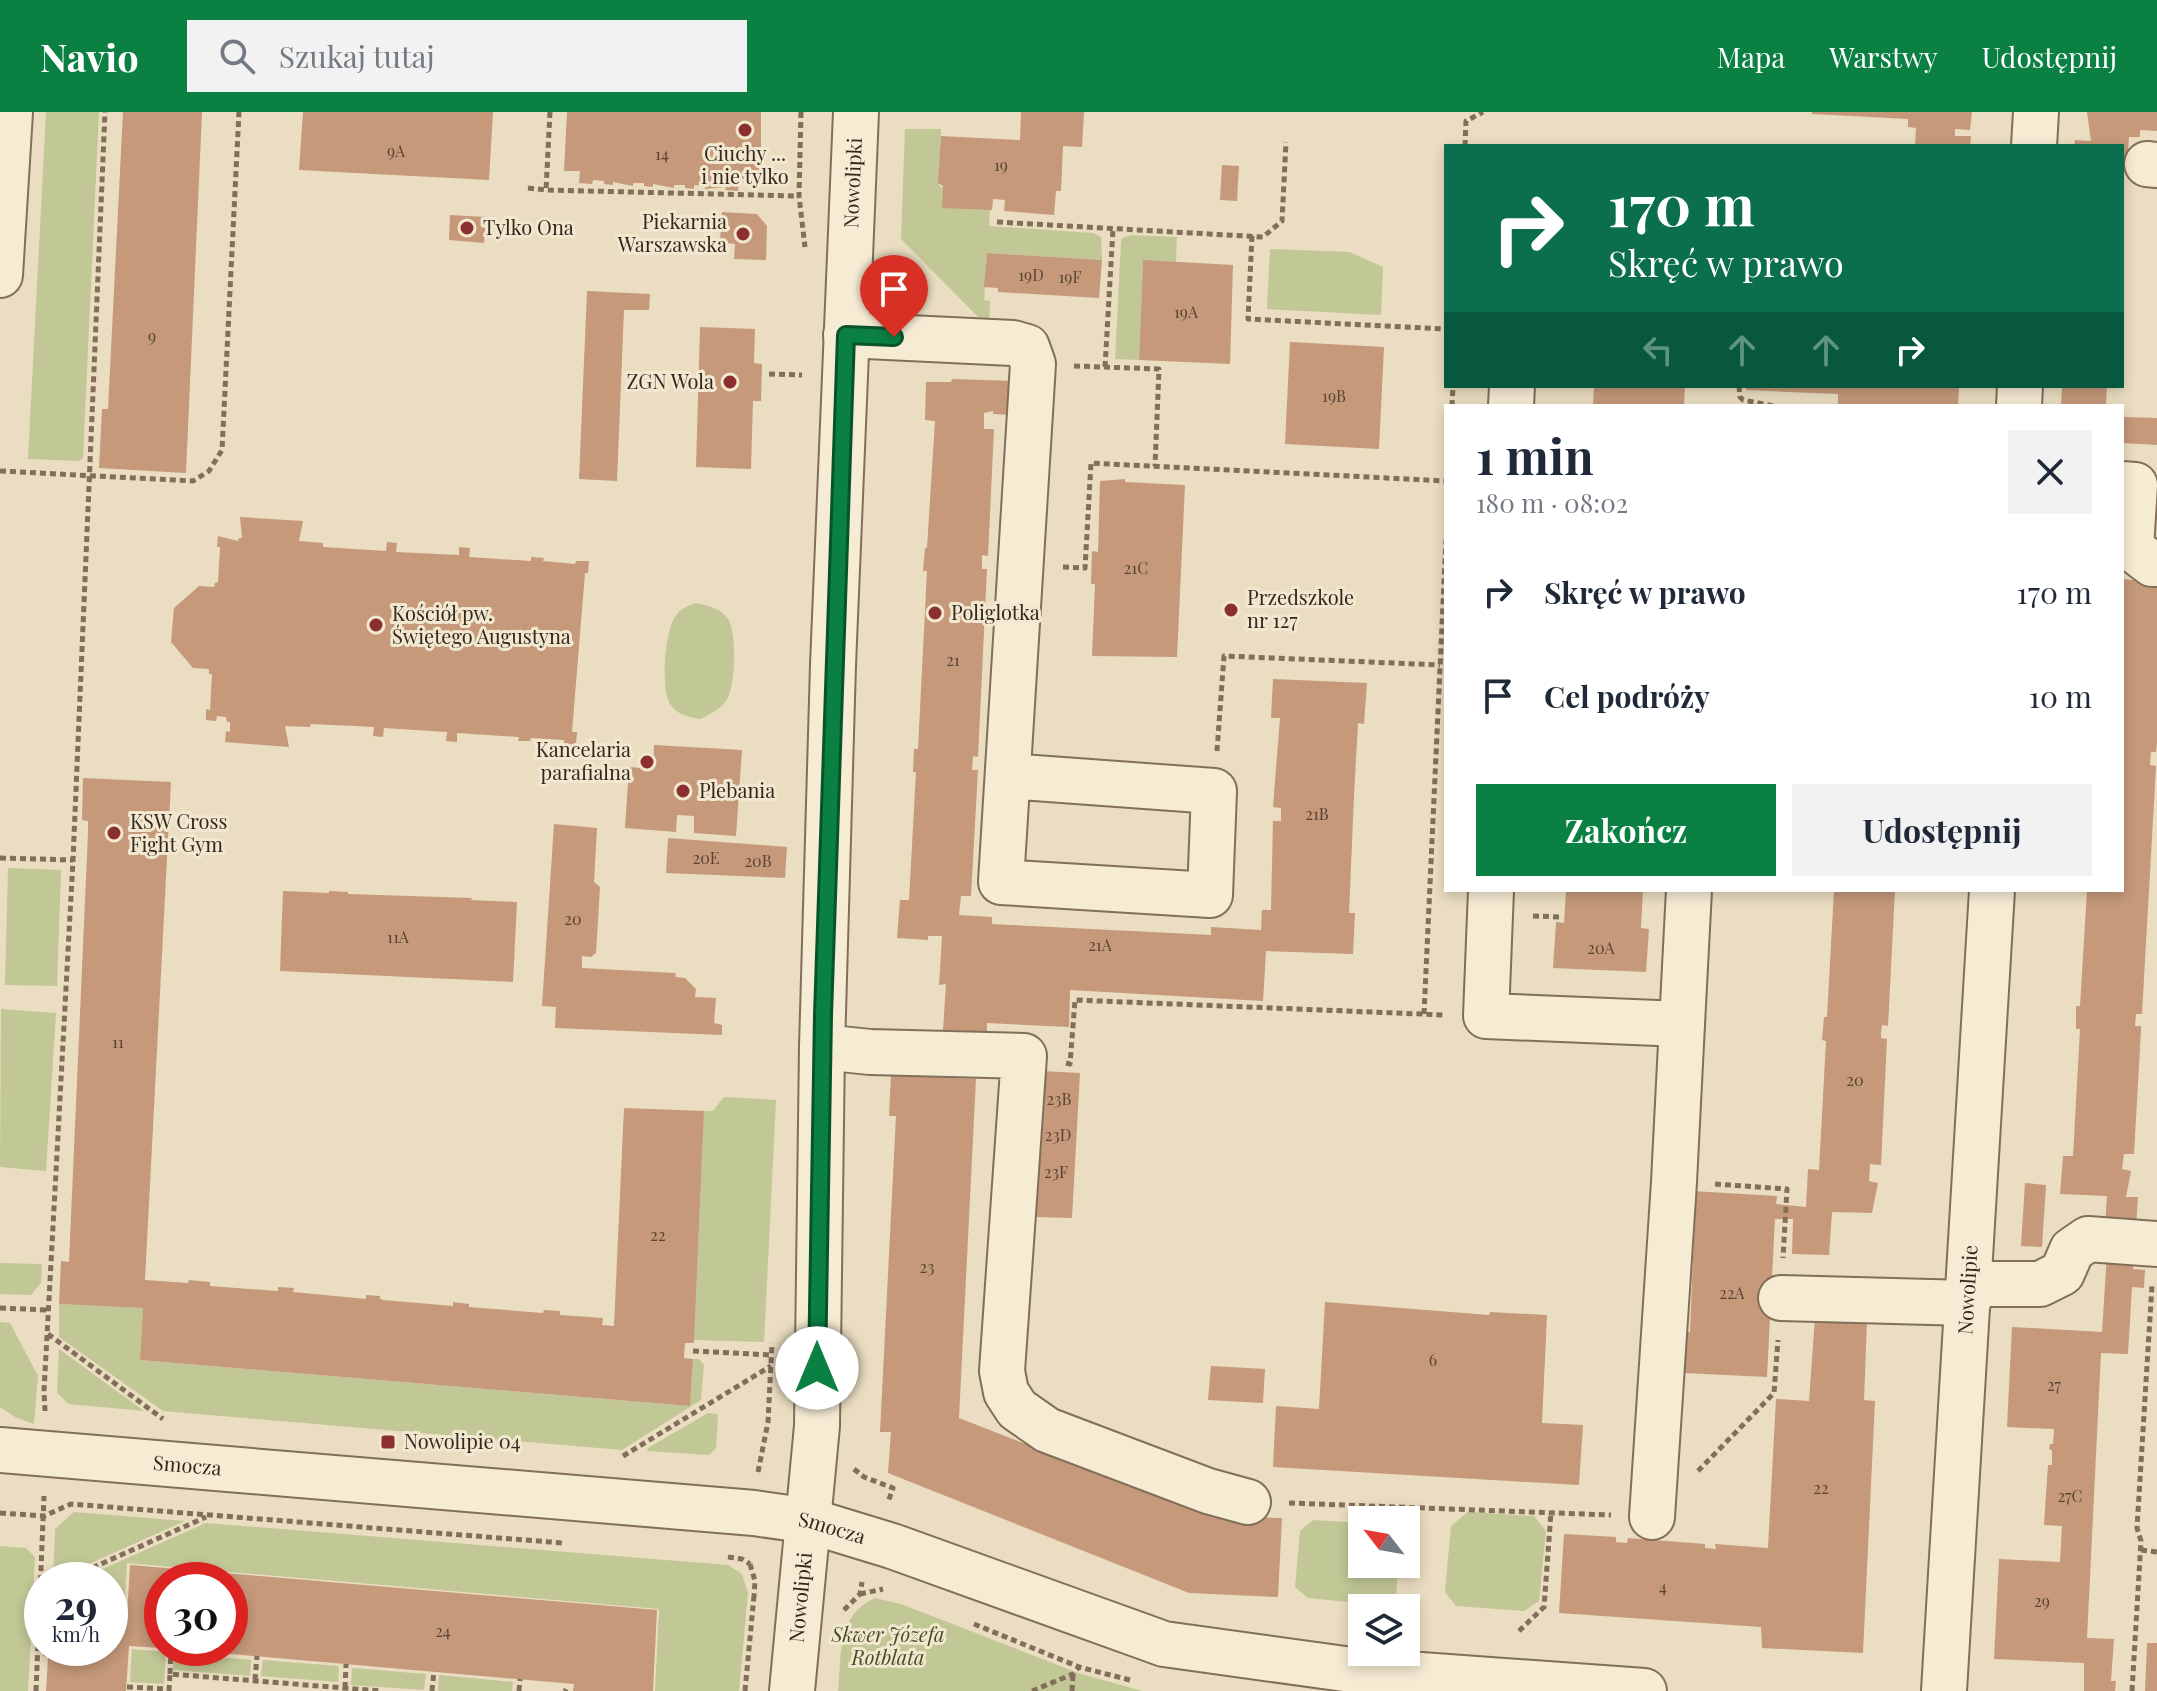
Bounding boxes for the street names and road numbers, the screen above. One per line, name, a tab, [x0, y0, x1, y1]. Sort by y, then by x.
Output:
street label: Nowolipki	[836, 137, 867, 229]
street label: Nowolipie	[1950, 1244, 1983, 1335]
street label: Smocza	[152, 1448, 223, 1480]
street label: Smocza	[797, 1505, 869, 1549]
street label: Nowolipki	[782, 1551, 817, 1644]

